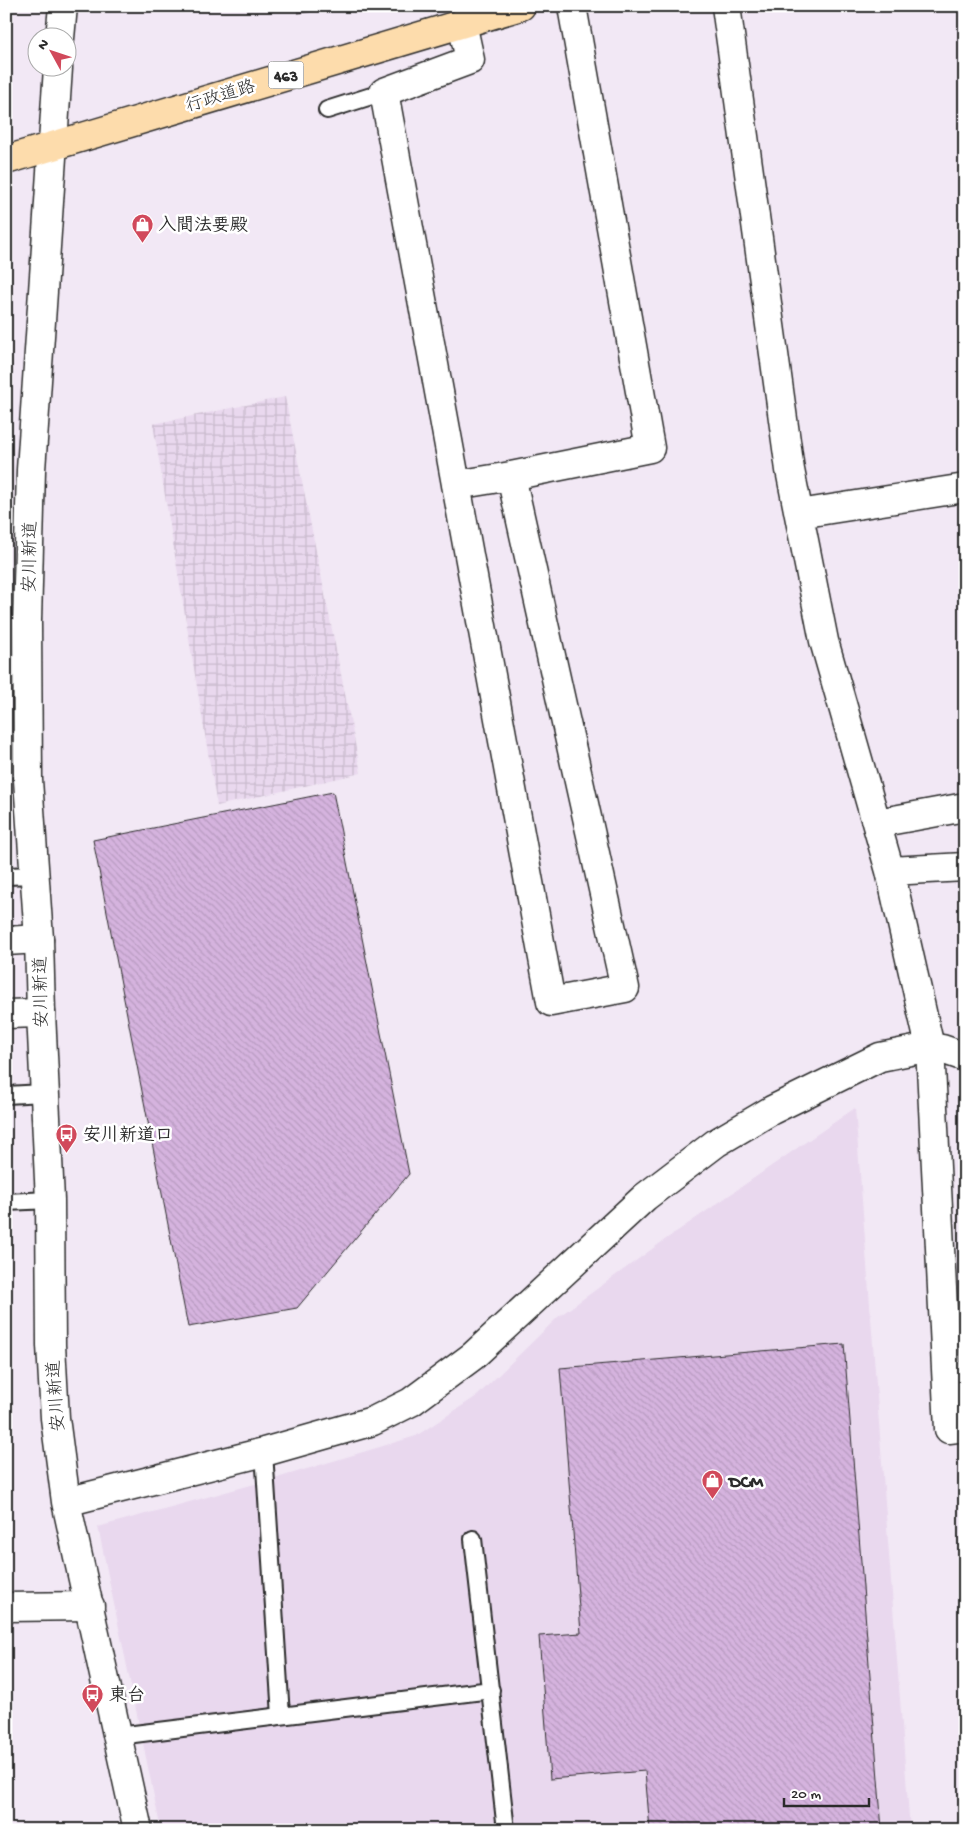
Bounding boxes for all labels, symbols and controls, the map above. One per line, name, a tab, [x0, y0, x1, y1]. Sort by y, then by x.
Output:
north arrow	[28, 28, 78, 78]
text: N	[35, 36, 53, 54]
road number: 463	[268, 62, 304, 88]
street label: 行政道路	[183, 76, 258, 118]
shop icon: 入間法要殿	[130, 212, 154, 243]
place label: 入間法要殿	[158, 215, 248, 237]
street label: 安川新道	[19, 521, 43, 593]
street label: 安川新道	[30, 956, 54, 1028]
bus stop icon: 安川新道口	[55, 1122, 79, 1153]
place label: 安川新道口	[83, 1125, 173, 1147]
street label: 安川新道	[44, 1359, 70, 1433]
shop icon: DCM	[701, 1469, 725, 1500]
place label: DCM	[727, 1473, 763, 1494]
bus stop icon: 東台	[81, 1682, 105, 1713]
place label: 東台	[109, 1685, 145, 1707]
scale bar	[784, 1776, 868, 1808]
text: 20 m	[791, 1786, 821, 1804]

